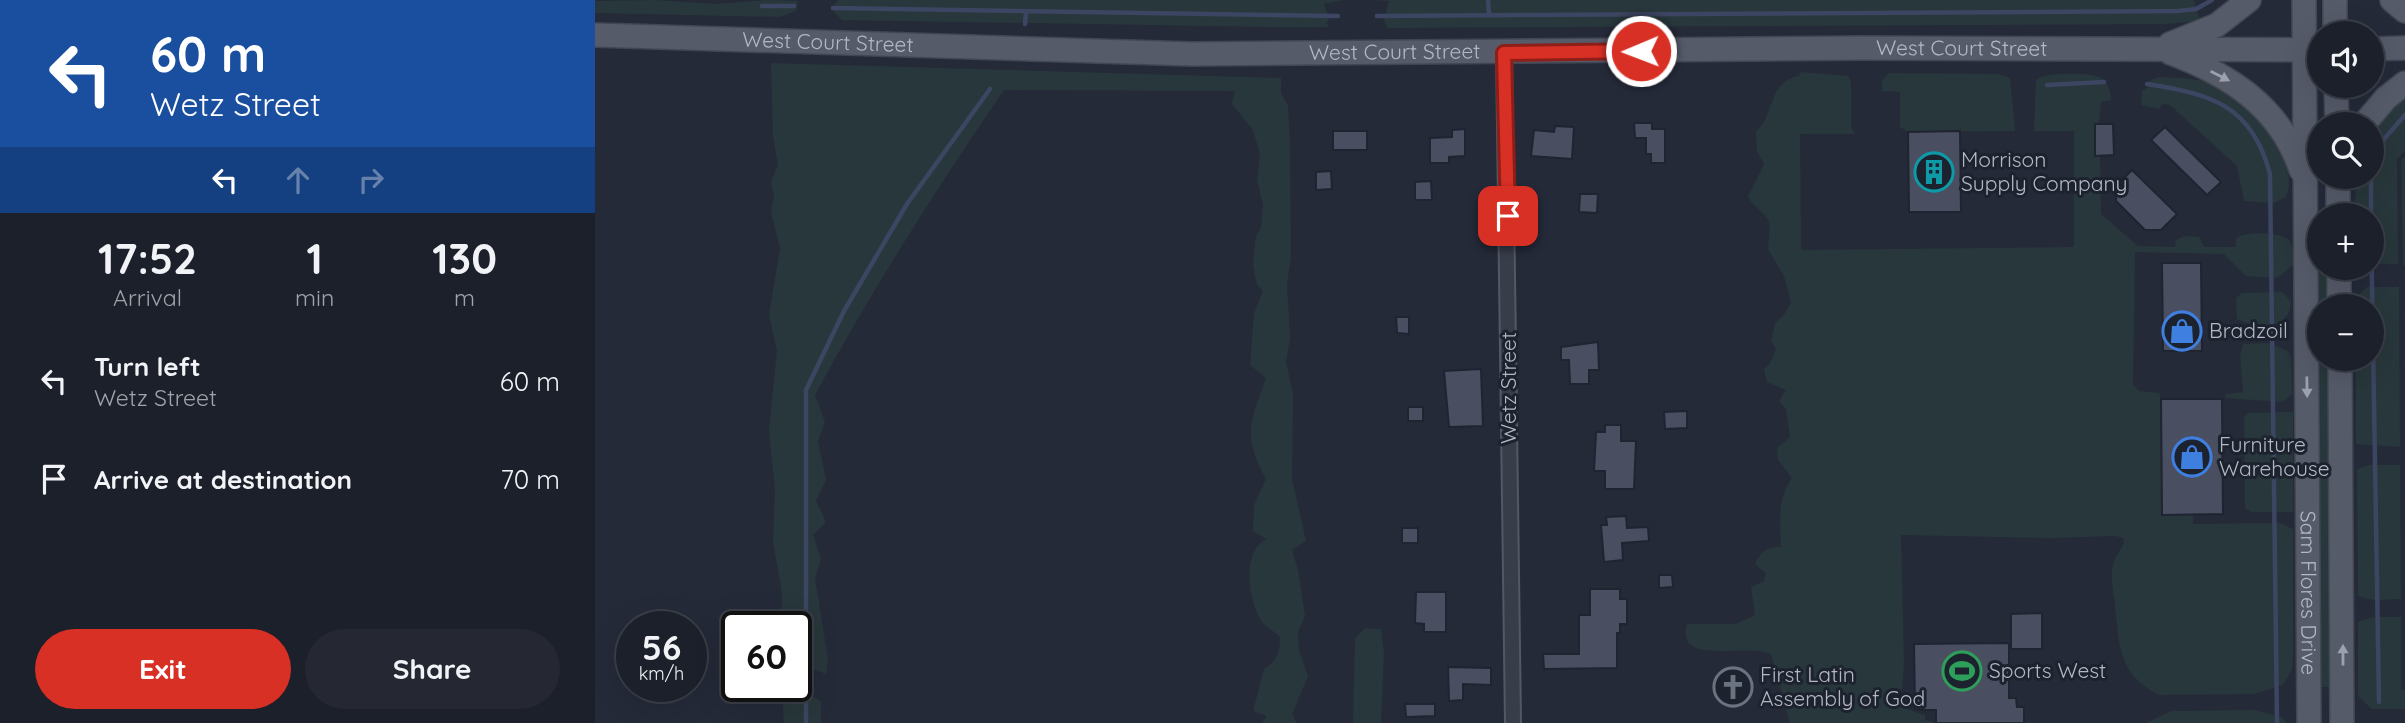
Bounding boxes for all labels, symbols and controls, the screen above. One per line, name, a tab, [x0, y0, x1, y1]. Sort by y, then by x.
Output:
position arrow	[1604, 14, 1678, 88]
map controls	[2307, 21, 2384, 371]
button: sound	[2307, 21, 2384, 98]
text: 60 m	[150, 23, 266, 84]
street label: West Court Street	[742, 26, 914, 57]
icon: left	[35, 28, 126, 119]
street label: West Court Street	[1876, 34, 2047, 61]
street label: West Court Street	[1309, 37, 1480, 65]
one-way arrow	[2210, 70, 2230, 81]
text: Wetz Street	[150, 84, 321, 124]
button: search	[2307, 112, 2384, 189]
place label: Morrison Supply Company	[1961, 146, 2127, 196]
building icon: Morrison Supply Company	[1913, 151, 1955, 193]
icon: left	[206, 161, 244, 199]
icon: ahead	[279, 161, 317, 199]
icon: right	[352, 161, 390, 199]
pin	[1478, 186, 1538, 246]
icon: arrive	[1489, 197, 1527, 235]
button: +	[2307, 203, 2384, 280]
text: 17:52	[98, 232, 197, 285]
text: 1	[306, 232, 323, 285]
text: 130	[432, 232, 497, 285]
text: Arrival	[113, 283, 182, 312]
text: min	[295, 283, 334, 312]
text: m	[454, 283, 475, 312]
button: −	[2307, 294, 2384, 371]
shop icon: Bradzoil	[2161, 310, 2203, 352]
place label: Bradzoil	[2209, 317, 2288, 343]
street label: Wetz Street	[1495, 332, 1521, 444]
text: Turn left	[94, 350, 201, 383]
icon: left	[35, 362, 73, 400]
text: 60 m	[500, 365, 560, 398]
one-way arrow	[2302, 377, 2313, 399]
text: Wetz Street	[94, 383, 217, 412]
place label: Furniture Warehouse	[2219, 431, 2330, 481]
shop icon: Furniture Warehouse	[2171, 436, 2213, 478]
icon: arrive	[35, 460, 73, 498]
text: Arrive at destination	[94, 463, 352, 496]
text: 70 m	[500, 463, 560, 496]
street label: Sam Flores Drive	[2296, 511, 2323, 675]
speed limit sign: 60	[721, 611, 812, 702]
text: 56	[642, 625, 681, 669]
button: Exit	[35, 629, 291, 709]
button: Share	[305, 629, 560, 709]
one-way arrow	[2337, 644, 2349, 666]
sports icon: Sports West	[1941, 650, 1983, 692]
place label: Sports West	[1989, 657, 2106, 683]
place label: First Latin Assembly of God	[1760, 661, 1925, 711]
text: km/h	[639, 662, 684, 685]
church icon: First Latin Assembly of God	[1712, 666, 1754, 708]

